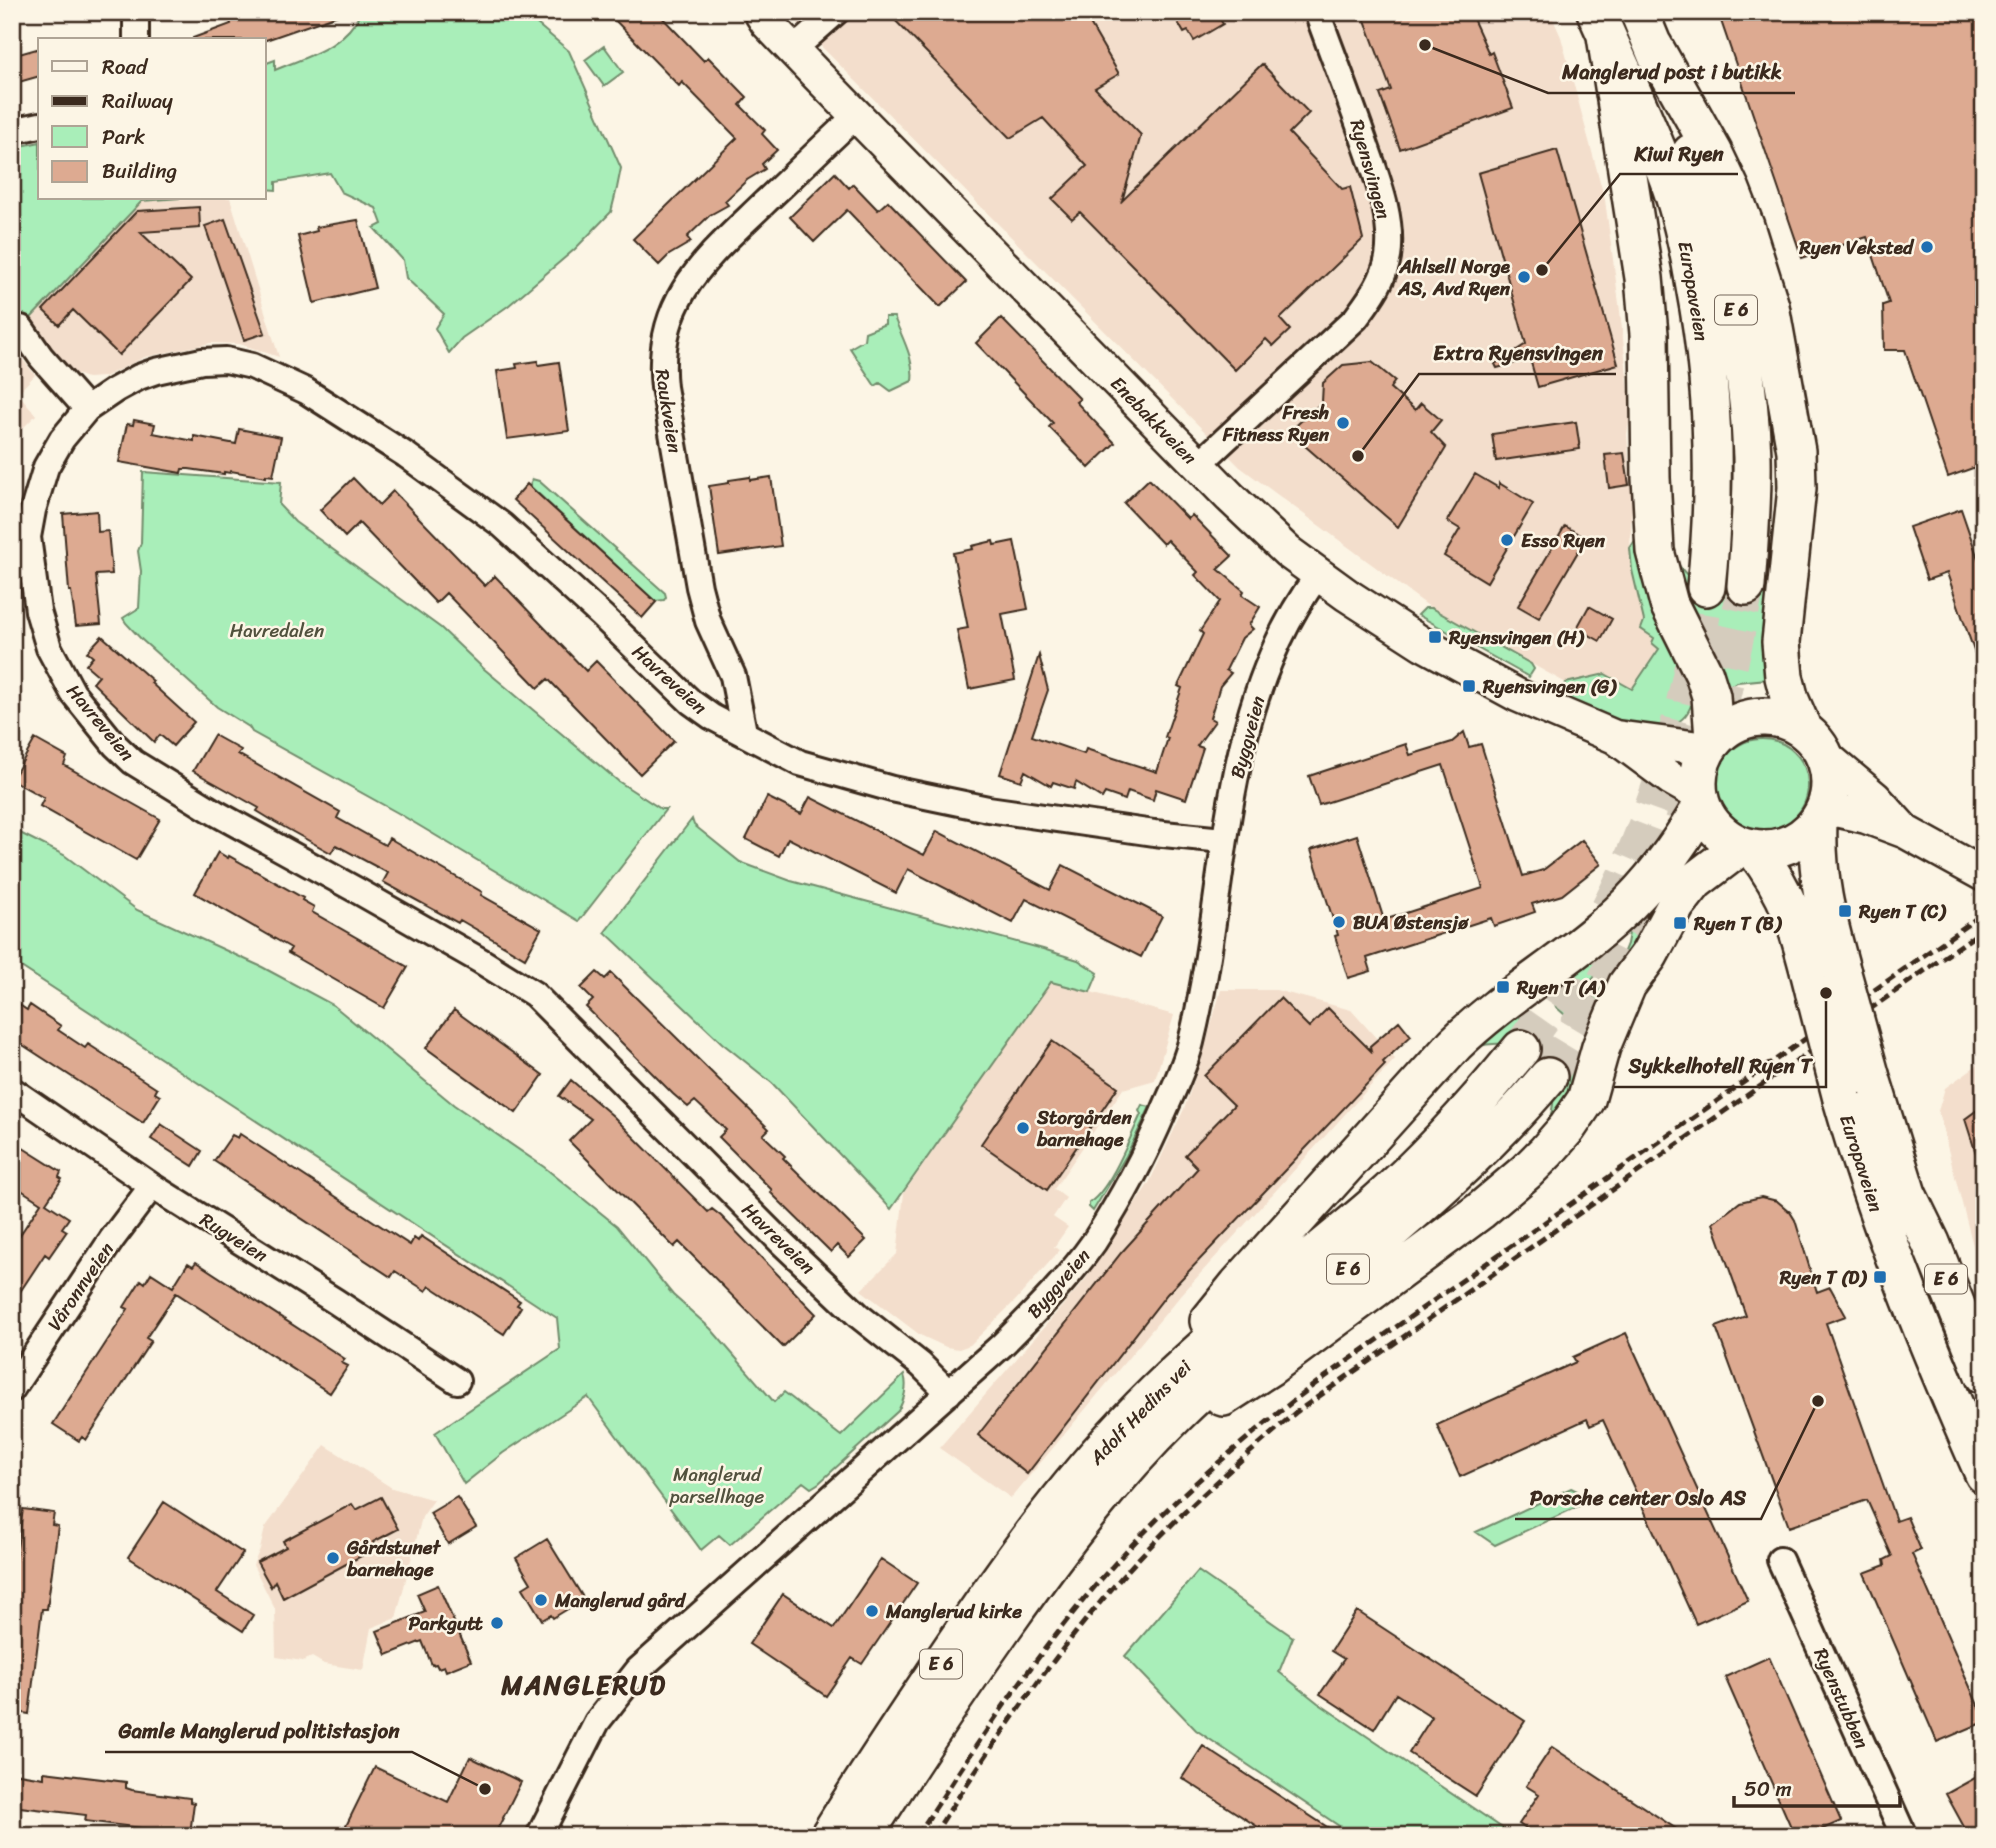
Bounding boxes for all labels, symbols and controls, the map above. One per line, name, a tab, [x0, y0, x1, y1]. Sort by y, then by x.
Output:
legend	[38, 38, 266, 200]
text: Road	[102, 48, 149, 86]
callout: Manglerud post i butikk	[1548, 51, 1795, 93]
text: Manglerud post i butikk	[1561, 53, 1782, 91]
text: Railway	[102, 82, 173, 120]
street label: Ryensvingen	[1341, 115, 1401, 223]
text: Park	[102, 118, 145, 156]
callout: Kiwi Ryen	[1620, 132, 1738, 174]
text: Kiwi Ryen	[1633, 135, 1724, 173]
text: Building	[102, 152, 178, 190]
place label: Ryen Veksted	[1798, 231, 1915, 264]
street label: Europaveien	[1668, 238, 1719, 344]
marker: Ryen Veksted	[1919, 239, 1935, 255]
place label: Ahlsell Norge AS, Avd Ryen	[1397, 250, 1511, 305]
marker: Ahlsell Norge AS, Avd Ryen	[1516, 269, 1532, 285]
road number: E 6	[1715, 296, 1757, 324]
callout: Extra Ryensvingen	[1419, 332, 1616, 374]
text: Extra Ryensvingen	[1433, 334, 1604, 372]
street label: Raukveien	[646, 367, 691, 455]
street label: Enebakkveien	[1102, 368, 1205, 473]
place label: Fresh Fitness Ryen	[1222, 396, 1330, 451]
marker: Fresh Fitness Ryen	[1335, 415, 1351, 431]
place label: Esso Ryen	[1521, 524, 1606, 557]
marker: Esso Ryen	[1499, 532, 1515, 548]
park label: Havredalen	[230, 614, 324, 647]
place label: Ryensvingen (H)	[1448, 621, 1585, 654]
marker: Ryensvingen (H)	[1427, 629, 1443, 645]
street label: Havreveien	[624, 636, 715, 723]
place label: Ryensvingen (G)	[1482, 670, 1617, 703]
street label: Havreveien	[58, 676, 143, 768]
marker: Ryensvingen (G)	[1461, 678, 1477, 694]
street label: Byggveien	[1221, 692, 1274, 782]
place label: Ryen T (C)	[1858, 895, 1946, 928]
marker: Ryen T (C)	[1837, 903, 1853, 919]
place label: BUA Østensjø	[1353, 906, 1469, 939]
place label: Ryen T (B)	[1693, 907, 1782, 940]
marker: BUA Østensjø	[1331, 914, 1347, 930]
marker: Ryen T (B)	[1672, 915, 1688, 931]
place label: Ryen T (A)	[1516, 971, 1606, 1004]
marker: Ryen T (A)	[1495, 979, 1511, 995]
callout: Sykkelhotell Ryen T	[1614, 1045, 1826, 1087]
text: Sykkelhotell Ryen T	[1627, 1047, 1813, 1085]
place label: Storgården barnehage	[1036, 1101, 1132, 1156]
street label: Europaveien	[1830, 1110, 1893, 1216]
marker: Storgården barnehage	[1015, 1120, 1031, 1136]
street label: Havreveien	[734, 1194, 823, 1282]
street label: Rugveien	[193, 1203, 274, 1271]
street label: Våronnveien	[38, 1235, 122, 1338]
street label: Byggveien	[1018, 1241, 1098, 1326]
road number: E 6	[1327, 1254, 1369, 1284]
place label: Ryen T (D)	[1779, 1261, 1867, 1294]
road number: E 6	[1925, 1264, 1967, 1294]
marker: Ryen T (D)	[1872, 1269, 1888, 1285]
street label: Adolf Hedins vei	[1081, 1351, 1200, 1473]
park label: Manglerud parsellhage	[669, 1458, 765, 1513]
callout: Porsche center Oslo AS	[1515, 1477, 1761, 1519]
text: Porsche center Oslo AS	[1530, 1479, 1747, 1517]
place label: Gårdstunet barnehage	[346, 1531, 441, 1586]
marker: Gårdstunet barnehage	[325, 1550, 341, 1566]
place label: Manglerud gård	[554, 1584, 687, 1617]
marker: Manglerud gård	[533, 1592, 549, 1608]
place label: Manglerud kirke	[885, 1595, 1022, 1628]
marker: Manglerud kirke	[864, 1603, 880, 1619]
place label: Parkgutt	[409, 1607, 483, 1640]
marker: Parkgutt	[489, 1615, 505, 1631]
street label: Ryenstubben	[1805, 1642, 1878, 1754]
road number: E 6	[920, 1650, 962, 1679]
district label: MANGLERUD	[500, 1662, 667, 1708]
callout: Gamle Manglerud politistasjon	[105, 1710, 412, 1752]
text: Gamle Manglerud politistasjon	[117, 1712, 400, 1750]
scale bar	[1734, 1764, 1900, 1808]
text: 50 m	[1744, 1770, 1792, 1808]

